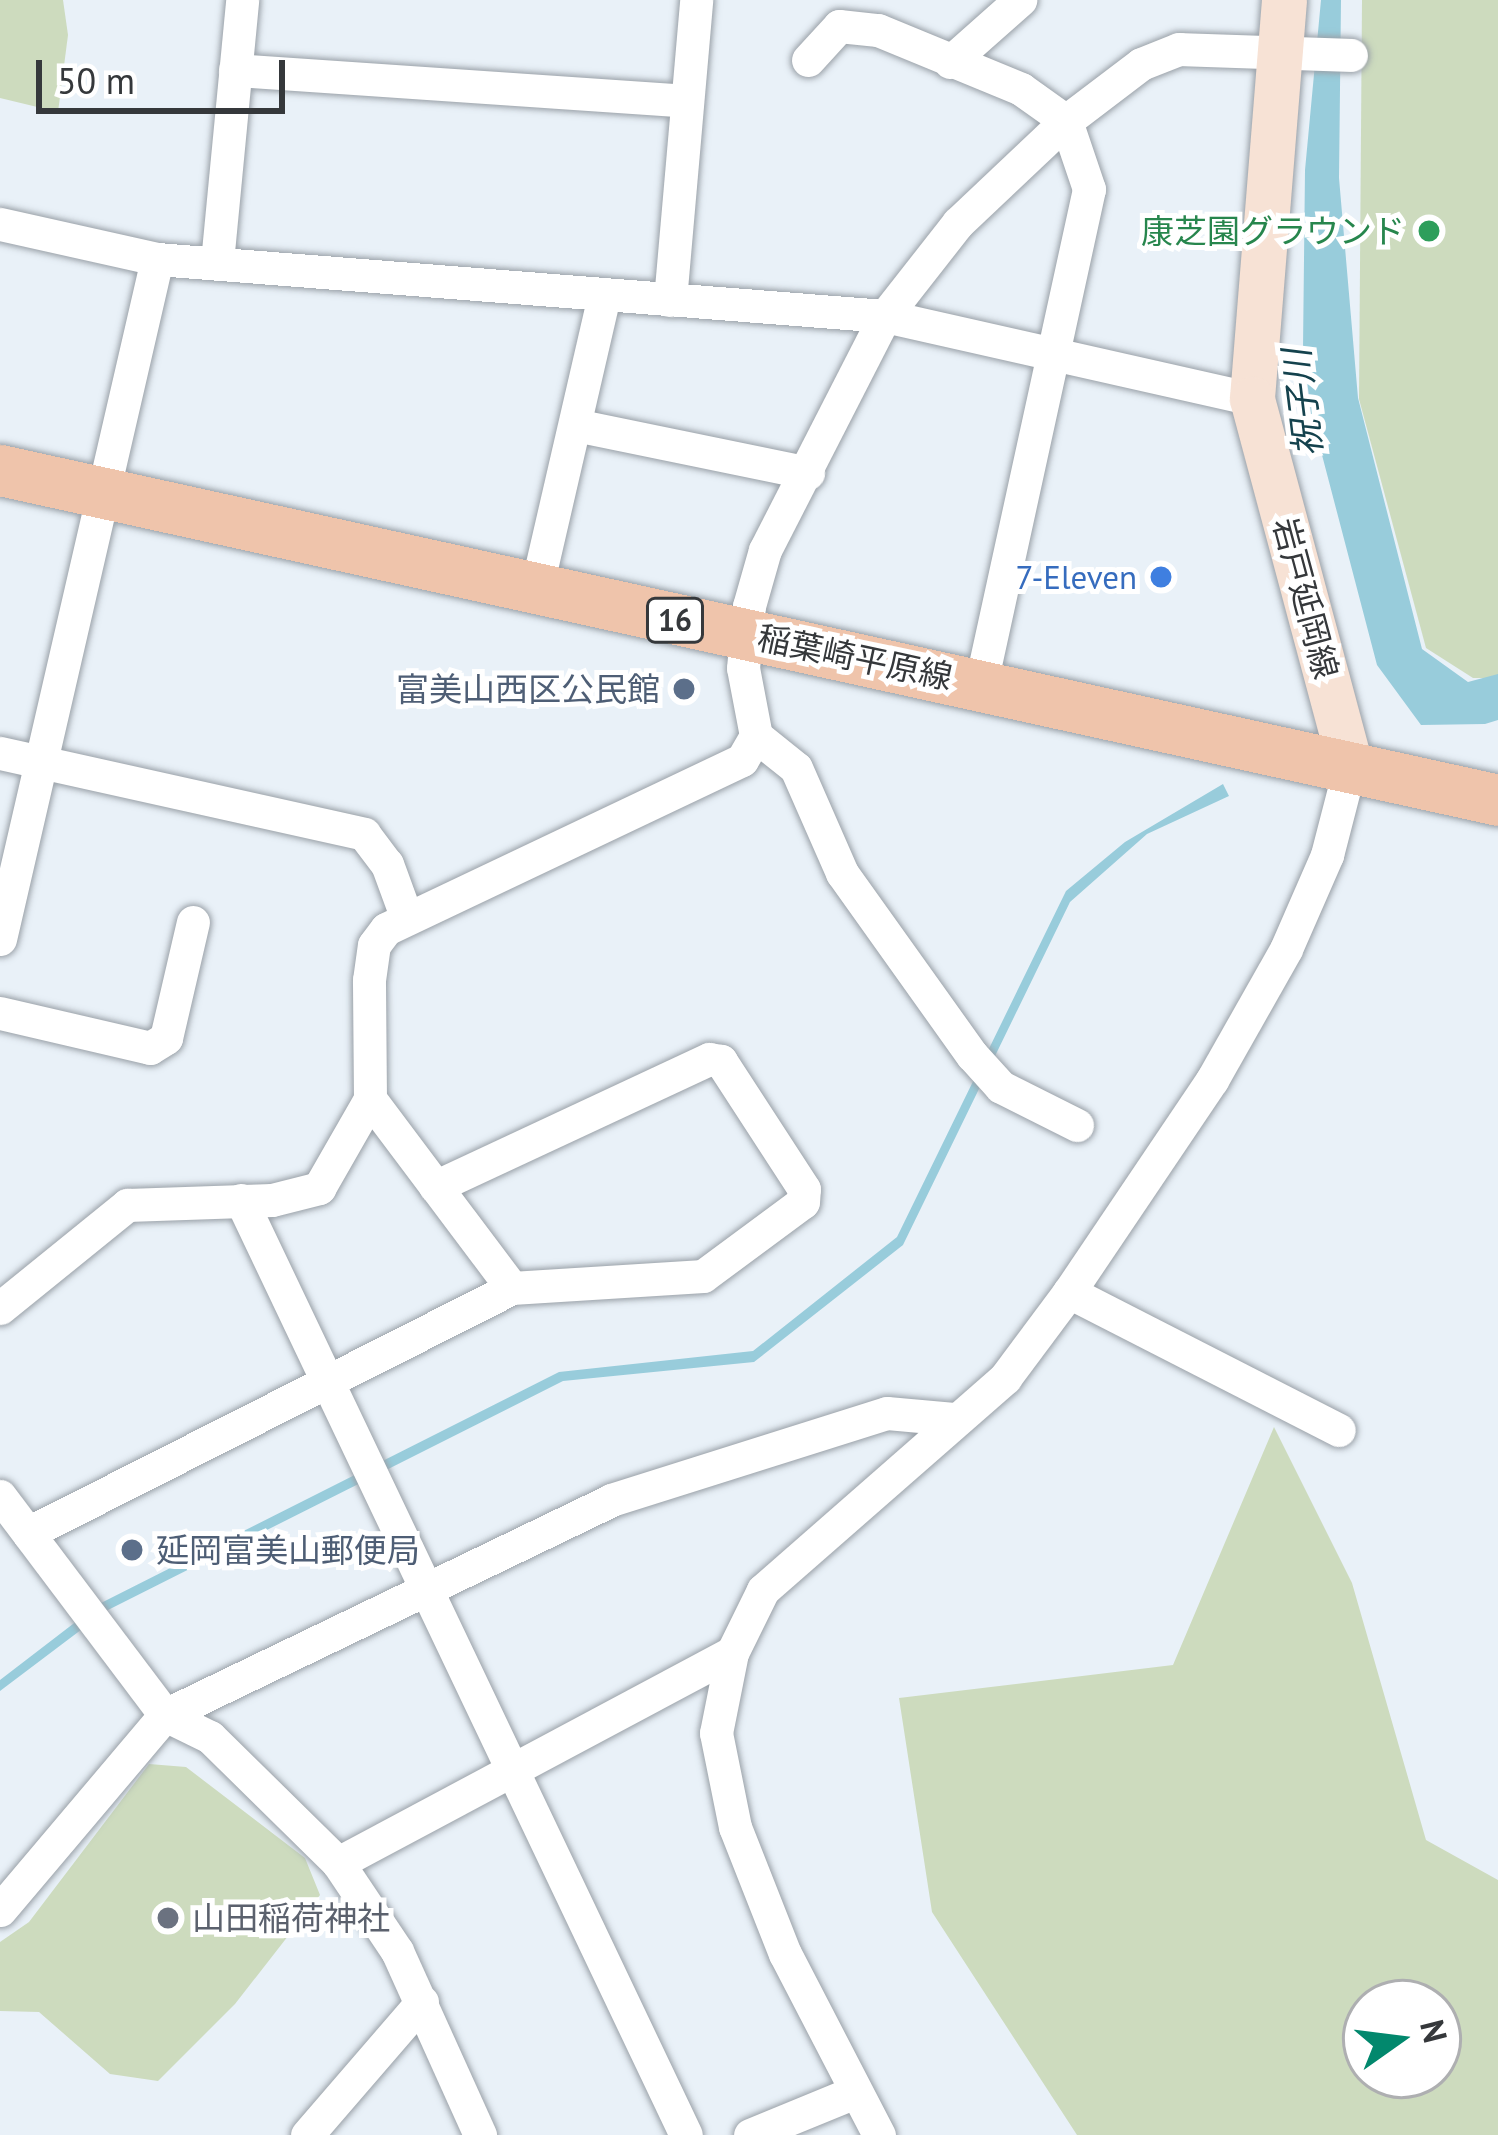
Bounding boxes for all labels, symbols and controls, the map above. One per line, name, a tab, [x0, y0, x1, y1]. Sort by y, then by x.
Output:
scale bar	[42, 36, 291, 110]
text: 50 m	[57, 57, 135, 104]
place label: 康芝園グラウンド	[1141, 211, 1405, 251]
marker: 康芝園グラウンド	[1416, 218, 1442, 244]
water label: 祝子川	[1274, 347, 1330, 459]
street label: 岩戸延岡線	[1266, 513, 1346, 683]
place label: 7-Eleven	[1016, 557, 1137, 597]
marker: 7-Eleven	[1148, 564, 1174, 590]
road number: 16	[645, 596, 705, 644]
street label: 稲葉崎平原線	[754, 617, 956, 697]
place label: 富美山西区公民館	[396, 669, 660, 709]
marker: 富美山西区公民館	[671, 676, 697, 702]
place label: 延岡富美山郵便局	[156, 1530, 420, 1570]
marker: 延岡富美山郵便局	[119, 1537, 145, 1563]
place label: 山田稲荷神社	[192, 1898, 390, 1938]
marker: 山田稲荷神社	[155, 1905, 181, 1931]
north arrow	[1342, 1979, 1462, 2099]
text: N	[1411, 2015, 1458, 2047]

